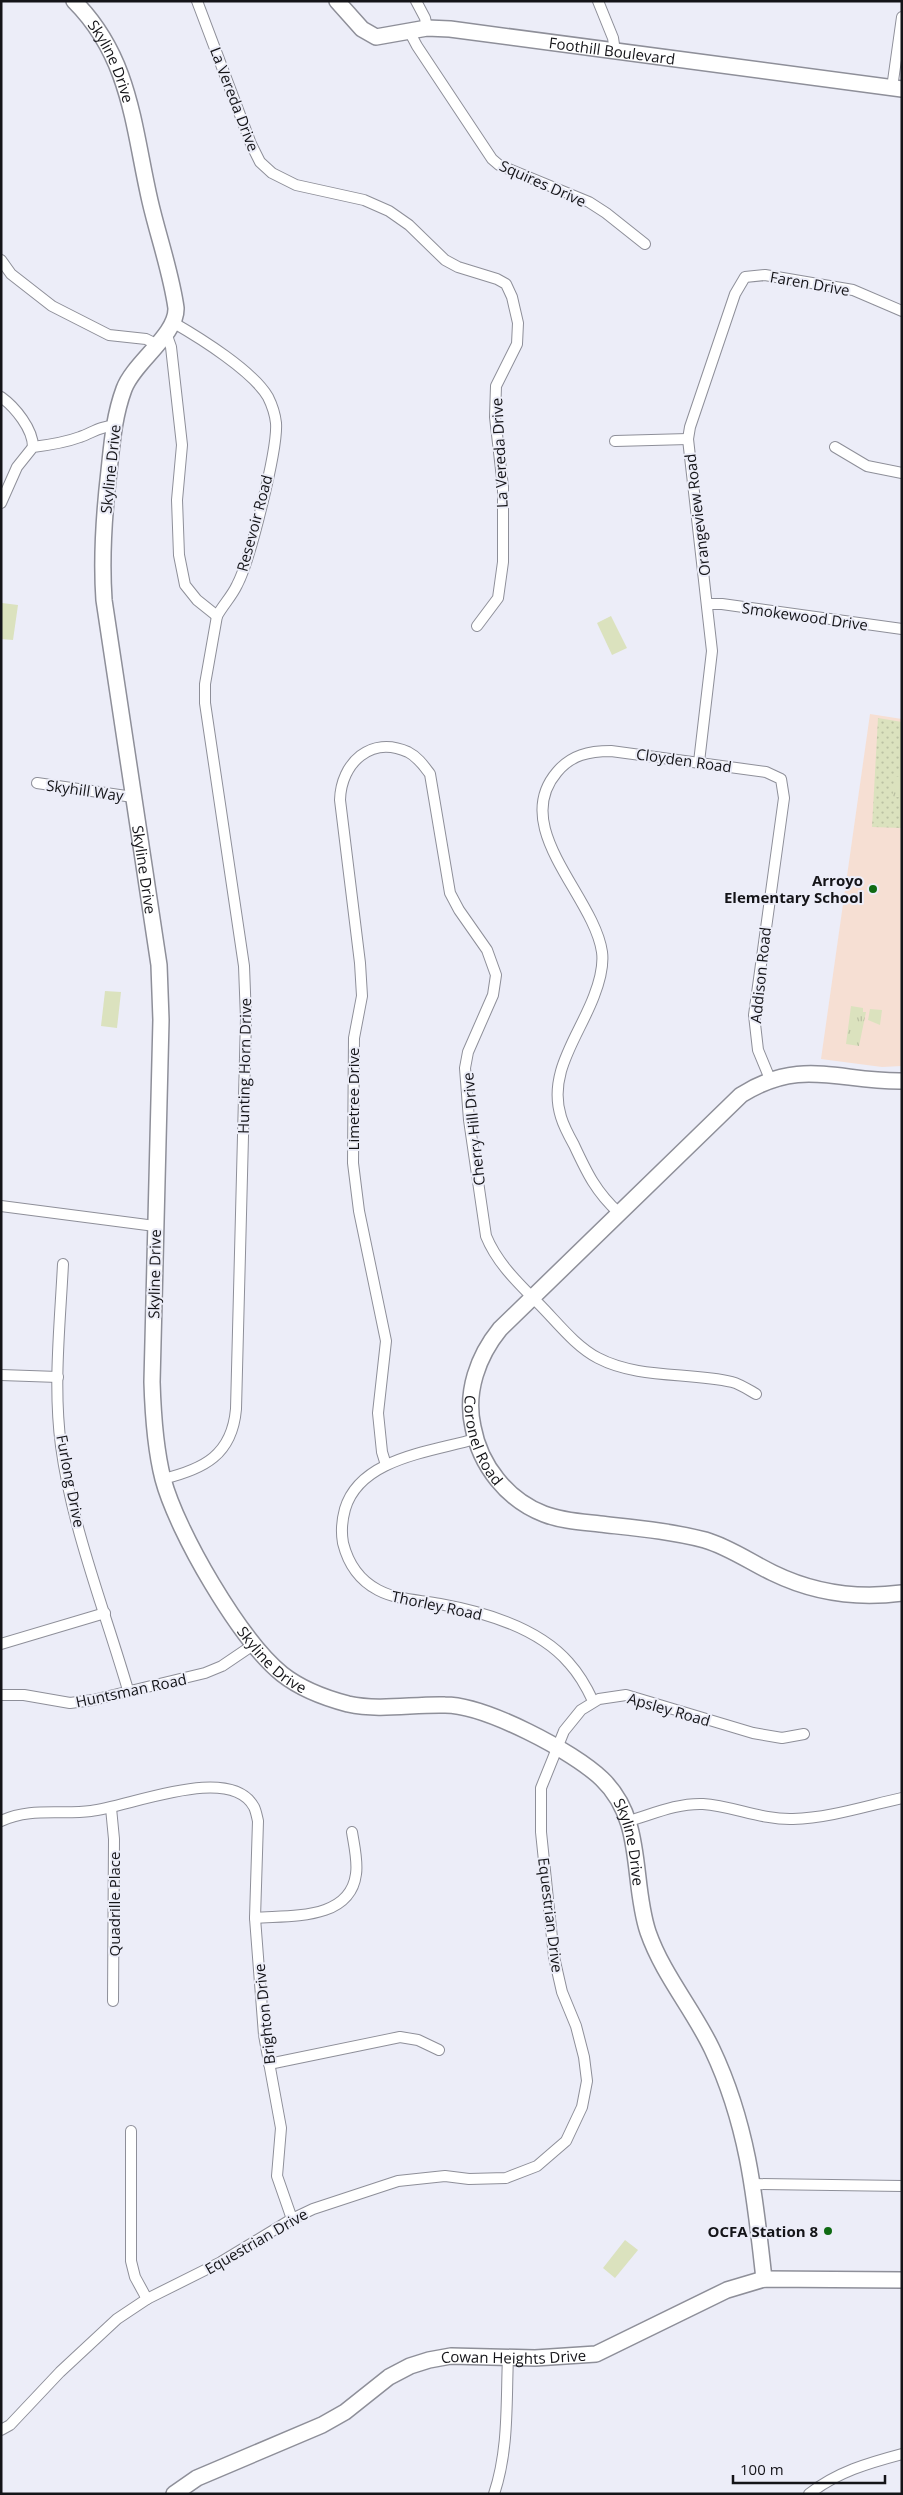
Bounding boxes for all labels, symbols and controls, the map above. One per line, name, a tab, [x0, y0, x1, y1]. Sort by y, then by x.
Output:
street label: Skyline Drive	[84, 16, 139, 105]
street label: Foothill Boulevard	[548, 32, 676, 69]
street label: La Vereda Drive	[206, 44, 264, 154]
street label: Squires Drive	[497, 155, 589, 211]
street label: Faren Drive	[769, 266, 851, 300]
street label: La Vereda Drive	[486, 397, 512, 509]
street label: Skyline Drive	[95, 423, 125, 515]
street label: Orangeview Road	[680, 453, 714, 577]
street label: Resevoir Road	[231, 472, 277, 574]
street label: Smokewood Drive	[741, 597, 869, 635]
street label: Cloyden Road	[635, 743, 733, 777]
street label: Skyhill Way	[45, 775, 125, 805]
street label: Skyline Drive	[128, 824, 161, 915]
place label: Arroyo Elementary School	[724, 870, 863, 907]
marker: Arroyo Elementary School	[867, 883, 879, 895]
street label: Addison Road	[745, 926, 775, 1024]
street label: Hunting Horn Drive	[233, 998, 255, 1134]
street label: Limetree Drive	[343, 1048, 363, 1150]
street label: Cherry Hill Drive	[457, 1071, 489, 1187]
street label: Skyline Drive	[143, 1229, 165, 1319]
street label: Coronel Road	[461, 1395, 508, 1489]
street label: Furlong Drive	[52, 1433, 90, 1529]
street label: Thorley Road	[390, 1586, 484, 1624]
street label: Skyline Drive	[233, 1622, 310, 1698]
street label: Huntsman Road	[74, 1668, 188, 1712]
street label: Apsley Road	[625, 1688, 713, 1730]
street label: Skyline Drive	[609, 1795, 649, 1887]
street label: Quadrille Place	[104, 1852, 124, 1956]
street label: Equestrian Drive	[534, 1856, 568, 1974]
street label: Brighton Drive	[249, 1963, 279, 2065]
street label: Equestrian Drive	[201, 2203, 311, 2279]
place label: OCFA Station 8	[707, 2221, 818, 2241]
marker: OCFA Station 8	[822, 2225, 834, 2237]
street label: Cowan Heights Drive	[439, 2345, 587, 2368]
scale bar	[733, 2452, 886, 2484]
text: 100 m	[740, 2459, 784, 2479]

